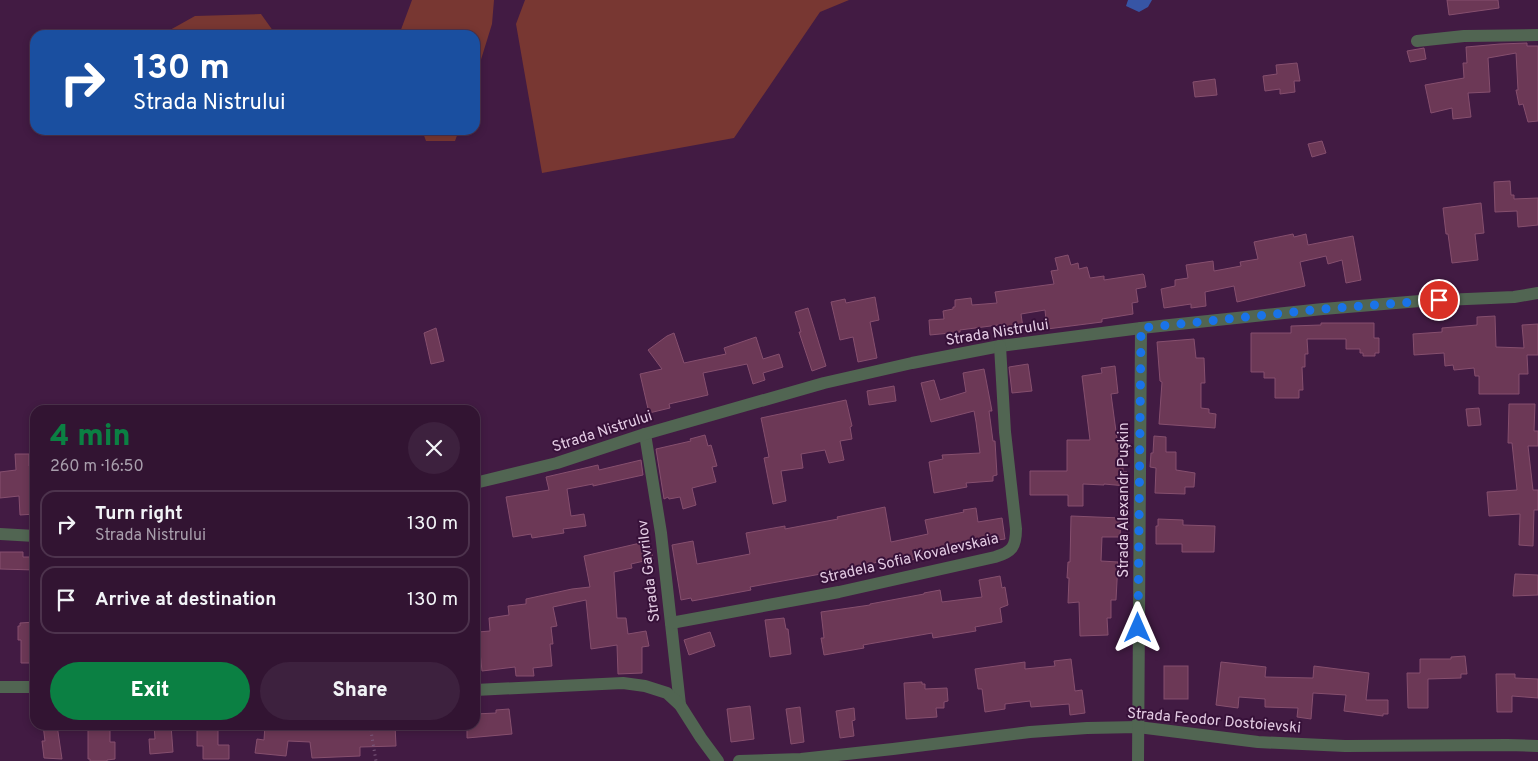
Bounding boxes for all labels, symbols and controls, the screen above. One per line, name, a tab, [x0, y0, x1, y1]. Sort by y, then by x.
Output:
text: 130 m	[133, 47, 230, 91]
icon: right	[50, 50, 115, 115]
text: Strada Nistrului	[133, 90, 286, 117]
pin	[1418, 279, 1460, 321]
icon: arrive	[1425, 286, 1453, 314]
street label: Strada Nistrului	[944, 316, 1050, 351]
street label: Strada Nistrului	[550, 407, 655, 458]
text: 4 min	[50, 419, 131, 456]
button: close	[408, 422, 460, 474]
street label: Strada Alexandr Pușkin	[1115, 422, 1134, 578]
text: 260 m · 16:50	[50, 457, 144, 477]
text: Turn right	[95, 502, 183, 526]
icon: right	[52, 510, 80, 538]
text: 130 m	[407, 512, 458, 536]
street label: Strada Gavrilov	[634, 518, 665, 623]
text: Strada Nistrului	[95, 526, 206, 546]
street label: Stradela Sofia Kovalevskaia	[818, 530, 1001, 589]
icon: arrive	[52, 586, 80, 614]
text: Arrive at destination	[95, 588, 276, 612]
text: 130 m	[407, 588, 458, 612]
position arrow	[1111, 601, 1163, 653]
button: Exit	[50, 662, 250, 720]
button: Share	[260, 662, 460, 720]
street label: Strada Feodor Dostoievski	[1126, 704, 1302, 739]

